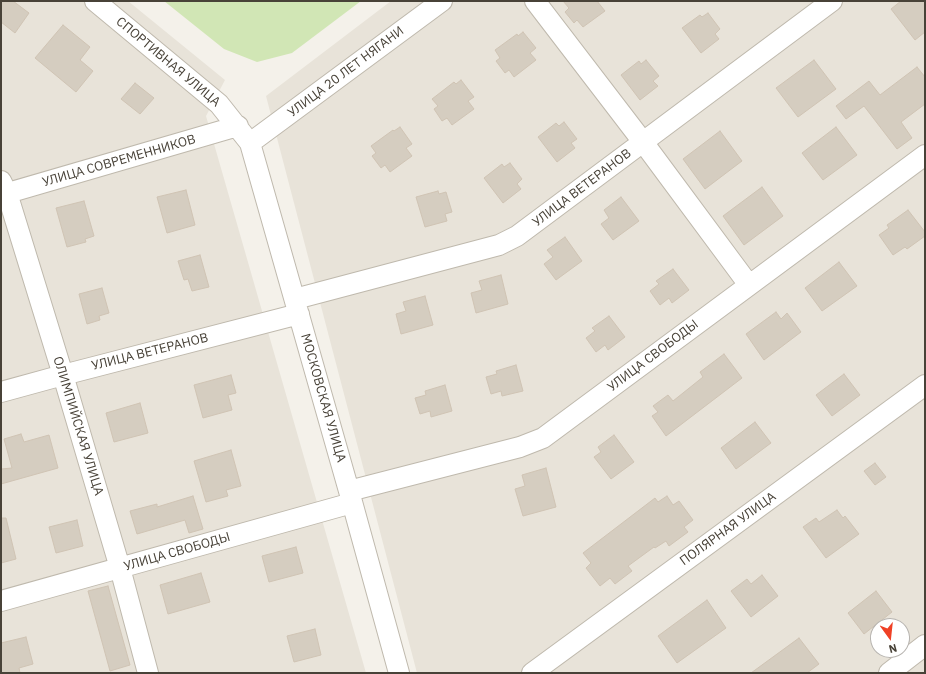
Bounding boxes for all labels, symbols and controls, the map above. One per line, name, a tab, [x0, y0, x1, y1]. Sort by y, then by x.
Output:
street label: СПОРТИВНАЯ УЛИЦА	[113, 14, 223, 110]
street label: УЛИЦА 20 ЛЕТ НЯГАНИ	[285, 23, 407, 121]
street label: УЛИЦА СОВРЕМЕННИКОВ	[41, 132, 197, 190]
street label: УЛИЦА ВЕТЕРАНОВ	[530, 146, 634, 230]
street label: УЛИЦА СВОБОДЫ	[604, 317, 702, 395]
street label: УЛИЦА ВЕТЕРАНОВ	[90, 330, 210, 374]
street label: МОСКОВСКАЯ УЛИЦА	[297, 332, 349, 464]
street label: ОЛИМПИЙСКАЯ УЛИЦА	[49, 355, 107, 497]
street label: ПОЛЯРНАЯ УЛИЦА	[677, 489, 779, 569]
street label: УЛИЦА СВОБОДЫ	[122, 529, 232, 575]
north arrow	[870, 618, 910, 658]
text: N	[887, 641, 899, 656]

